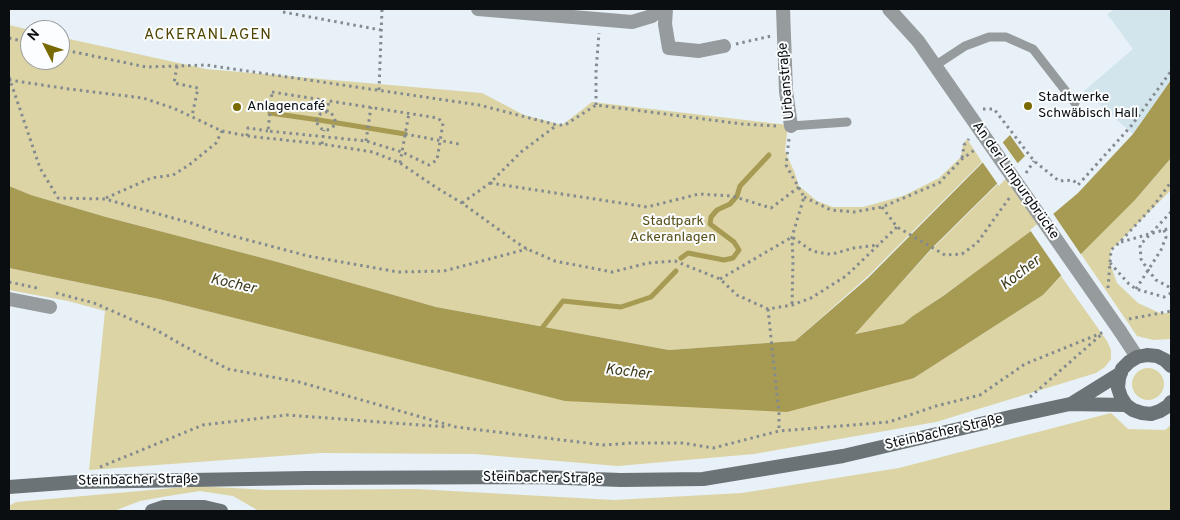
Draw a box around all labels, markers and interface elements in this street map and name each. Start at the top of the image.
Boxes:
north arrow [20,20,70,70]
text: N [24,26,44,45]
district label: ACKERANLAGEN [143,27,273,45]
street label: Urbanstraße [775,42,799,120]
place label: Stadtwerke Schwäbisch Hall [1038,90,1138,122]
place label: Anlagencafé [247,99,325,115]
marker: Stadtwerke Schwäbisch Hall [1022,100,1034,112]
marker: Anlagencafé [231,101,243,113]
street label: An der Limpurgbrücke [968,119,1062,243]
park label: Stadtpark Ackeranlagen [630,214,716,246]
water label: Kocher [997,253,1045,295]
water label: Kocher [209,271,257,299]
water label: Kocher [604,361,652,385]
street label: Steinbacher Straße [884,411,1004,455]
street label: Steinbacher Straße [483,470,603,488]
street label: Steinbacher Straße [78,472,198,490]

